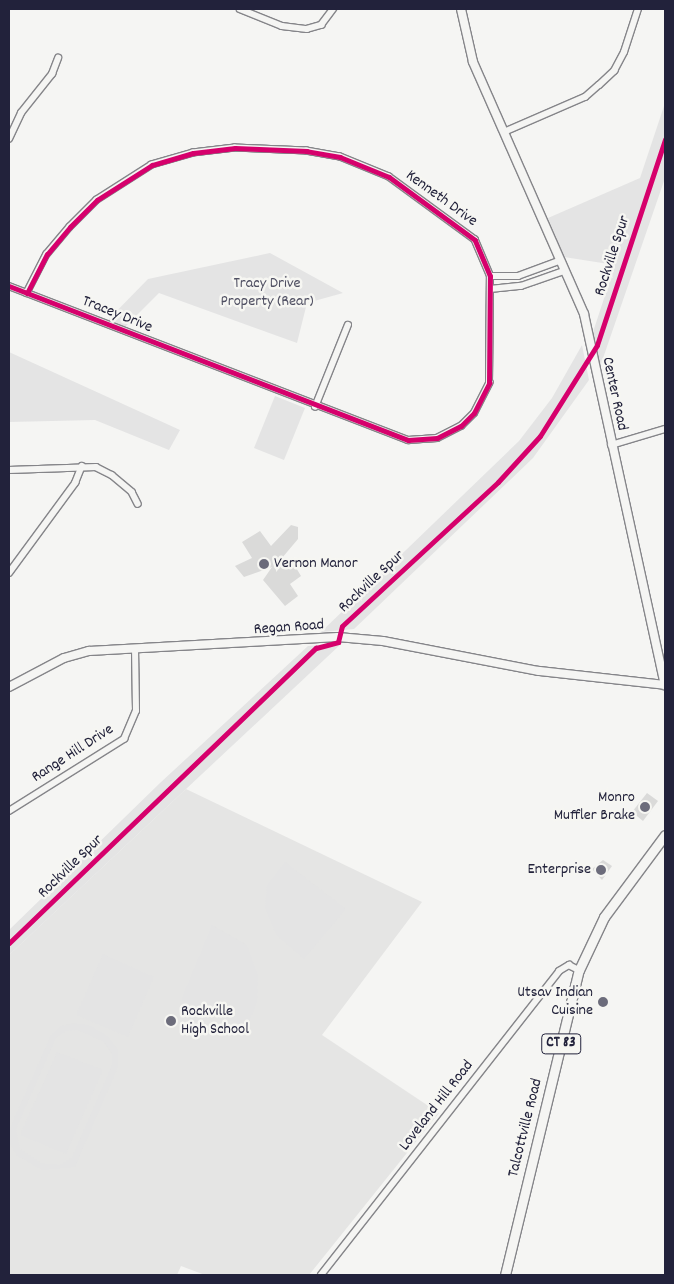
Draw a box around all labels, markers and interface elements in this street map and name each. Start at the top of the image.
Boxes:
street label: Kenneth Drive [401,167,481,231]
street label: Rockville Spur [591,214,635,298]
park label: Tracy Drive Property (Rear) [221,274,313,312]
street label: Tracey Drive [79,292,155,338]
street label: Center Road [597,355,631,433]
street label: Rockville Spur [335,547,409,617]
place label: Vernon Manor [274,554,358,574]
marker: Vernon Manor [258,558,270,570]
street label: Regan Road [253,616,325,640]
street label: Range Hill Drive [29,720,117,788]
place label: Monro Muffler Brake [554,788,635,826]
marker: Monro Muffler Brake [639,801,651,813]
street label: Rockville Spur [34,831,108,903]
place label: Enterprise [527,860,591,880]
marker: Enterprise [595,864,607,876]
place label: Utsav Indian Cuisine [517,983,593,1021]
marker: Utsav Indian Cuisine [597,996,609,1008]
place label: Rockville High School [181,1002,249,1040]
marker: Rockville High School [165,1015,177,1027]
road number: CT 83 [541,1032,581,1056]
street label: Loveland Hill Road [396,1057,478,1155]
street label: Talcottville Road [504,1077,548,1179]

